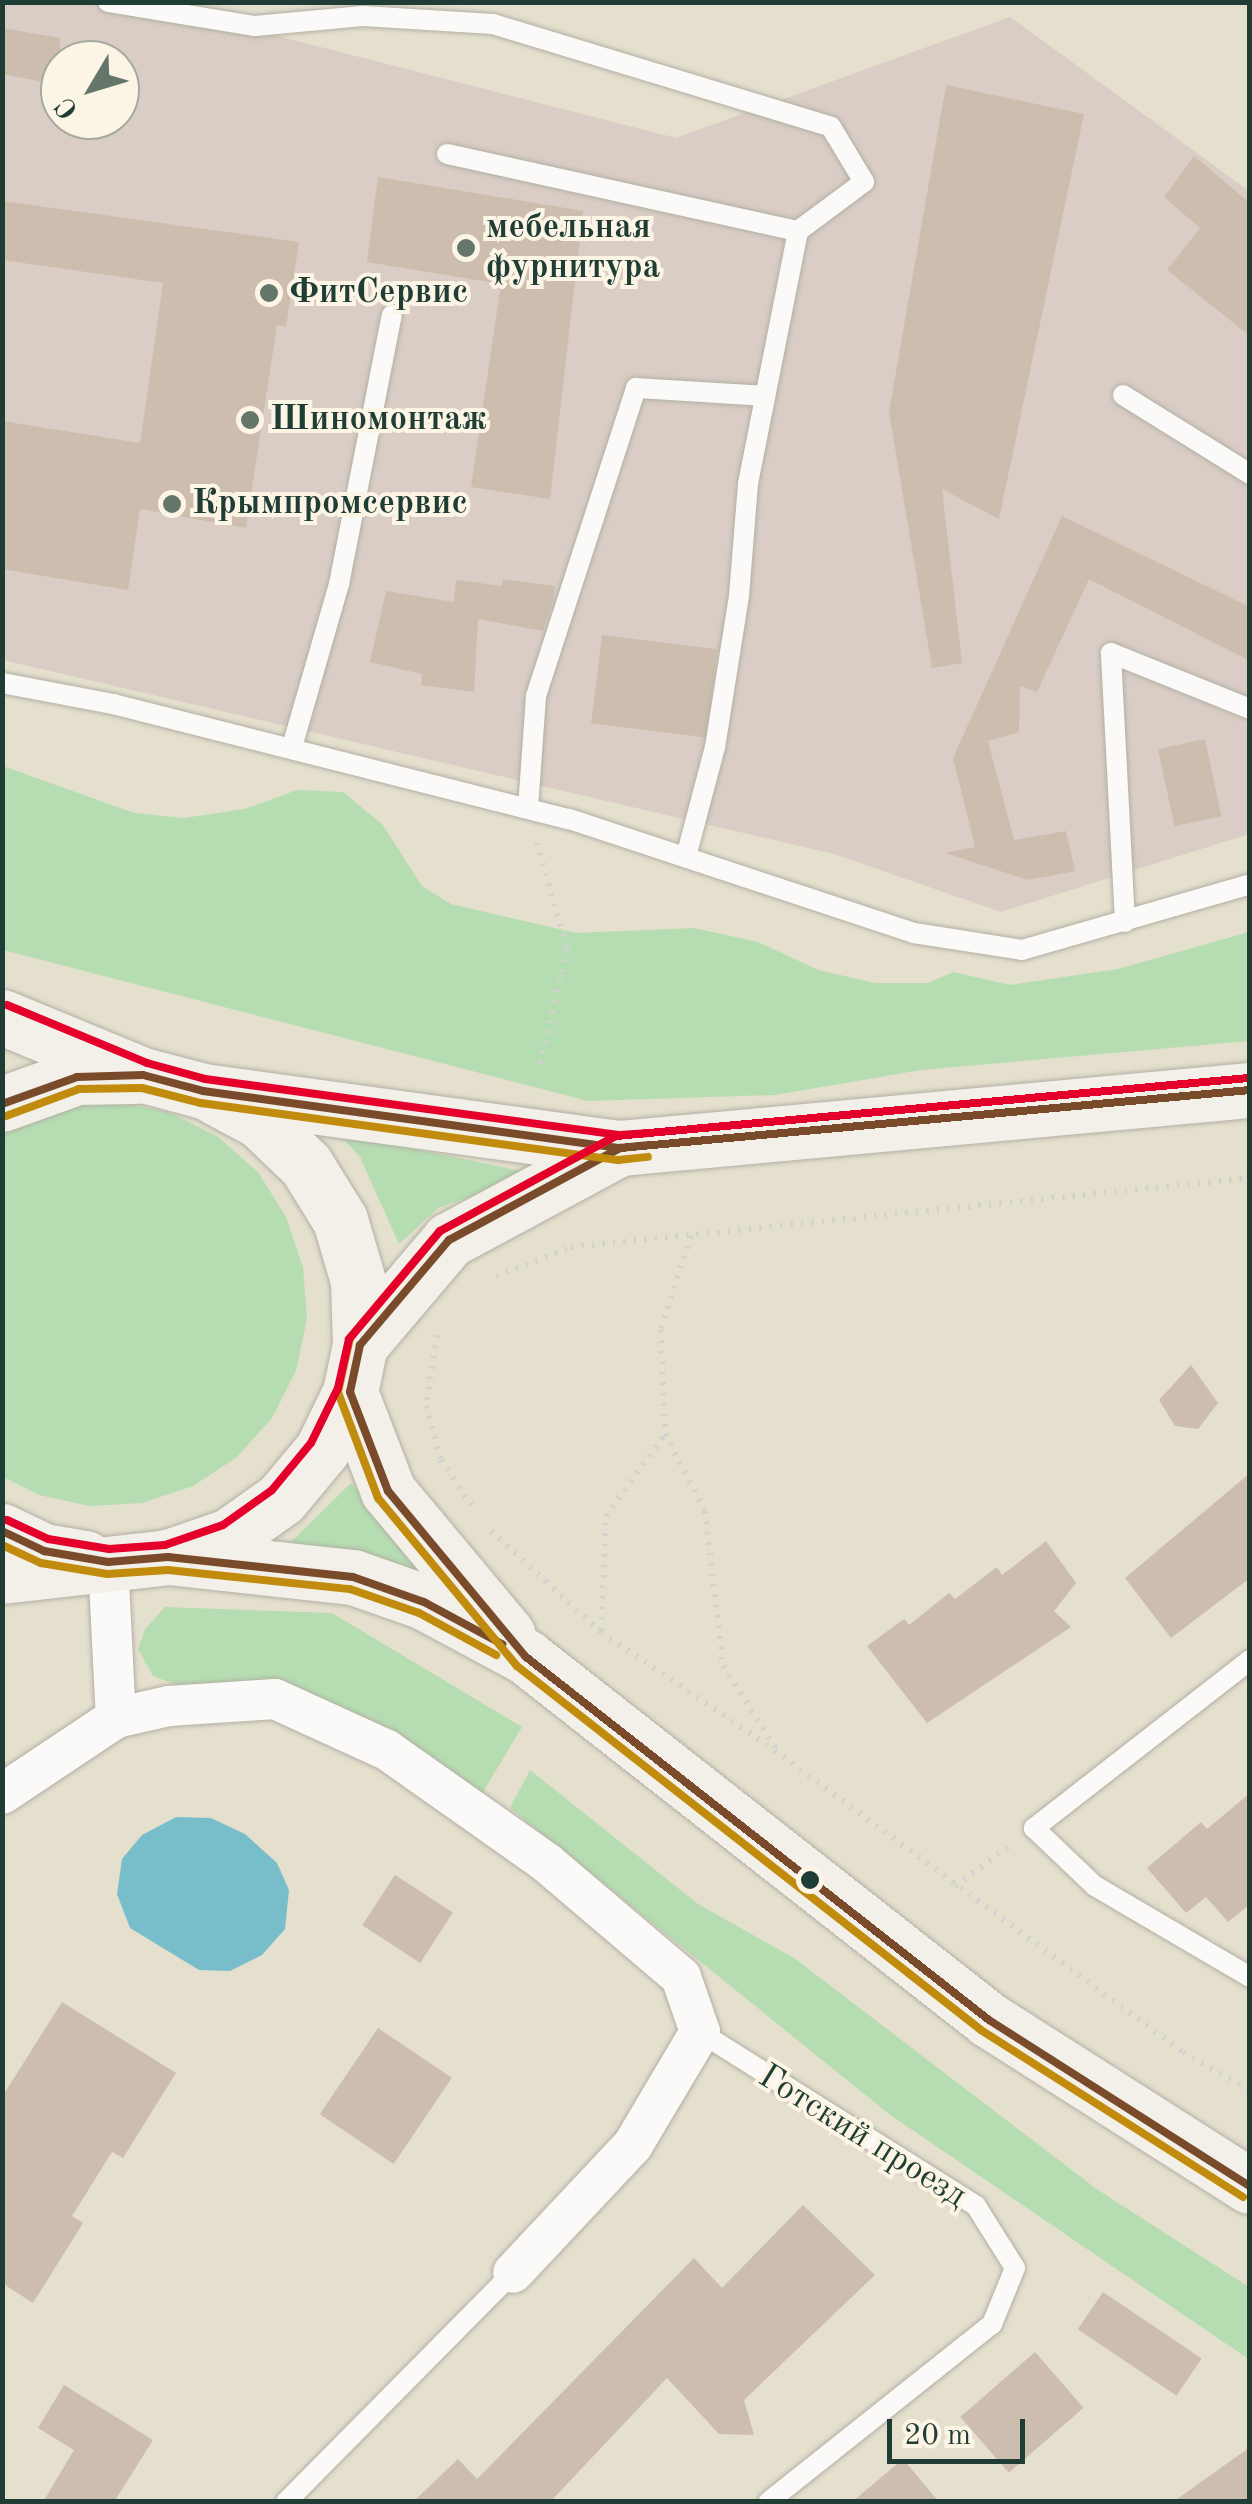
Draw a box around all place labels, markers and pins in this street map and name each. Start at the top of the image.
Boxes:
place label: мебельная фурнитура [486,207,660,289]
marker: мебельная фурнитура [455,237,477,259]
place label: ФитСервис [289,272,468,314]
marker: ФитСервис [258,282,280,304]
place label: Шиномонтаж [270,399,487,441]
marker: Шиномонтаж [239,409,261,431]
place label: Крымпромсервис [192,483,468,525]
marker: Крымпромсервис [161,493,183,515]
unlabelled marker [800,1870,820,1890]

